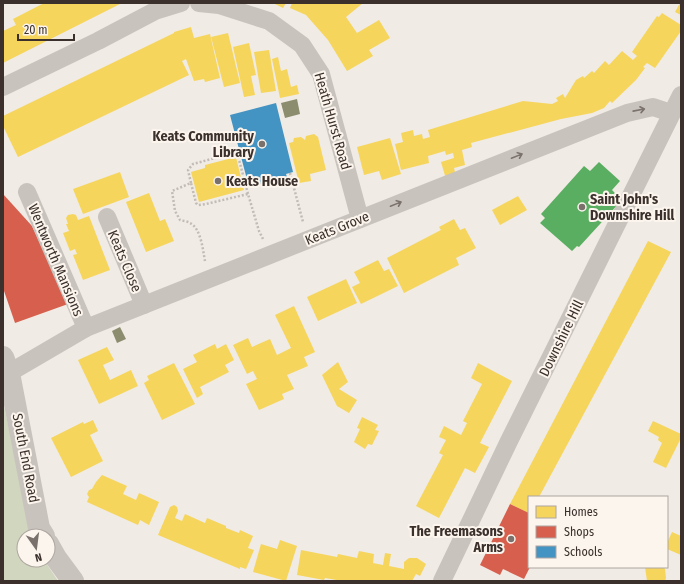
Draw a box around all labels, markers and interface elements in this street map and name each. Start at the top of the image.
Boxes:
scale bar [18,16,74,42]
text: 20 m [24,23,48,37]
street label: Heath Hurst Road [310,70,355,172]
one-way arrow [632,106,645,114]
place label: Keats Community Library [153,128,254,161]
marker: Keats Community Library [257,139,267,149]
one-way arrow [511,152,523,160]
place label: Keats House [226,173,298,190]
marker: Keats House [213,176,223,186]
place label: Saint John's Downshire Hill [590,191,674,224]
one-way arrow [390,200,402,208]
street label: Wentworth Mansions [24,202,87,319]
marker: Saint John's Downshire Hill [577,202,587,212]
street label: Keats Grove [303,208,372,249]
street label: Keats Close [104,228,145,295]
street label: Downshire Hill [536,297,587,379]
street label: South End Road [9,412,42,504]
legend [528,496,668,568]
text: Homes [564,505,598,519]
place label: The Freemasons Arms [410,523,503,556]
text: Shops [564,525,594,539]
north arrow [16,528,56,568]
marker: The Freemasons Arms [506,534,516,544]
text: Schools [564,545,602,559]
text: N [34,550,43,564]

